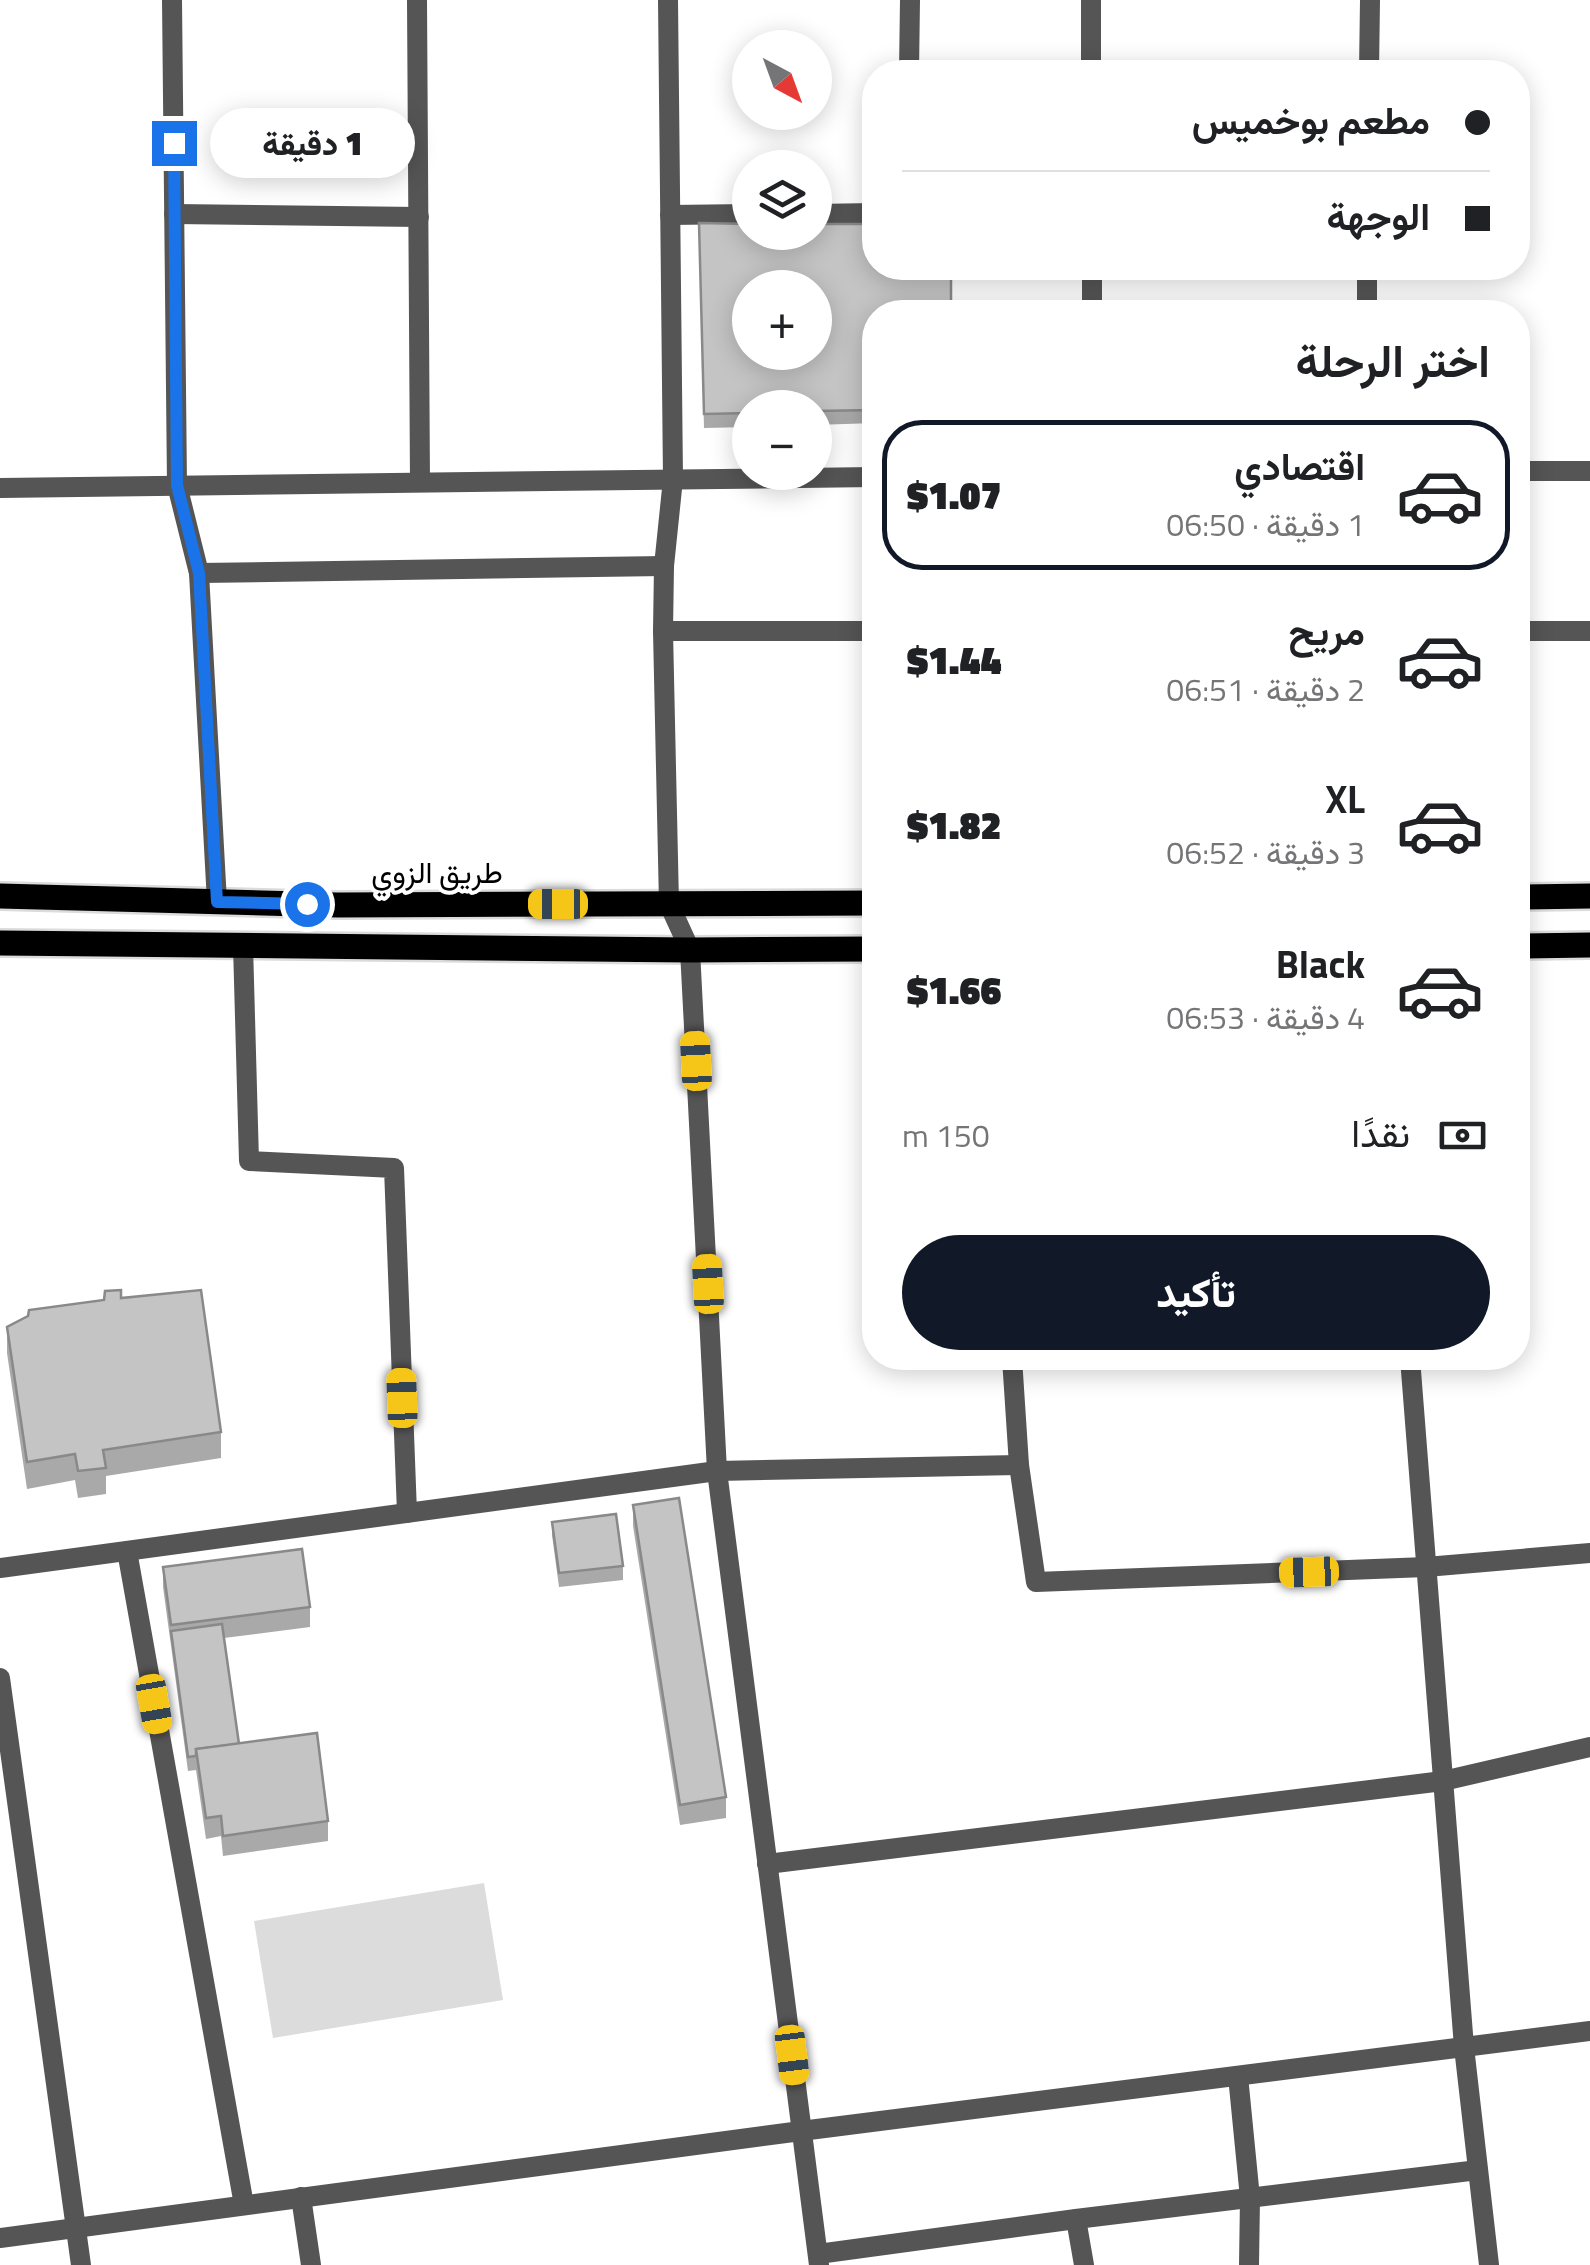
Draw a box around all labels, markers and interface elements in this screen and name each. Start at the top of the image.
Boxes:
north arrow [732,30,832,130]
map controls [732,30,832,490]
text: مطعم بوخميس [1192,91,1430,149]
callout: 1 دقيقة [209,108,414,178]
text: 1 دقيقة [262,119,363,167]
route end [152,121,197,166]
button: layers [732,150,832,250]
text: الوجهة [1327,187,1430,245]
button: + [732,270,832,370]
text: اختر الرحلة [1296,326,1490,394]
button: − [732,390,832,490]
text: اقتصادي [1234,437,1365,495]
icon: car [1395,450,1485,540]
text: $1.07 [907,466,1001,524]
text: 1 دقيقة · 06:50 [1166,500,1365,548]
text: مريح [1289,602,1365,660]
icon: car [1395,615,1485,705]
text: $1.44 [907,631,1001,689]
text: 2 دقيقة · 06:51 [1166,665,1365,713]
text: XL [1325,770,1365,828]
icon: car [1395,780,1485,870]
text: $1.82 [907,796,1001,854]
text: 3 دقيقة · 06:52 [1166,828,1365,876]
street label: طريق الزوي [371,849,503,897]
route start [285,882,330,927]
car [528,889,588,919]
text: Black [1276,935,1365,993]
icon: car [1395,945,1485,1035]
text: $1.66 [907,961,1001,1019]
text: 4 دقيقة · 06:53 [1166,993,1365,1041]
car [679,1030,713,1092]
text: نقدًا [1351,1104,1410,1162]
icon: cash [1435,1108,1490,1163]
text: 150 m [902,1111,990,1159]
button: تأكيد [902,1235,1490,1350]
car [691,1253,725,1315]
car [386,1367,418,1429]
car [1278,1556,1340,1588]
car [134,1672,174,1736]
car [773,2023,811,2087]

